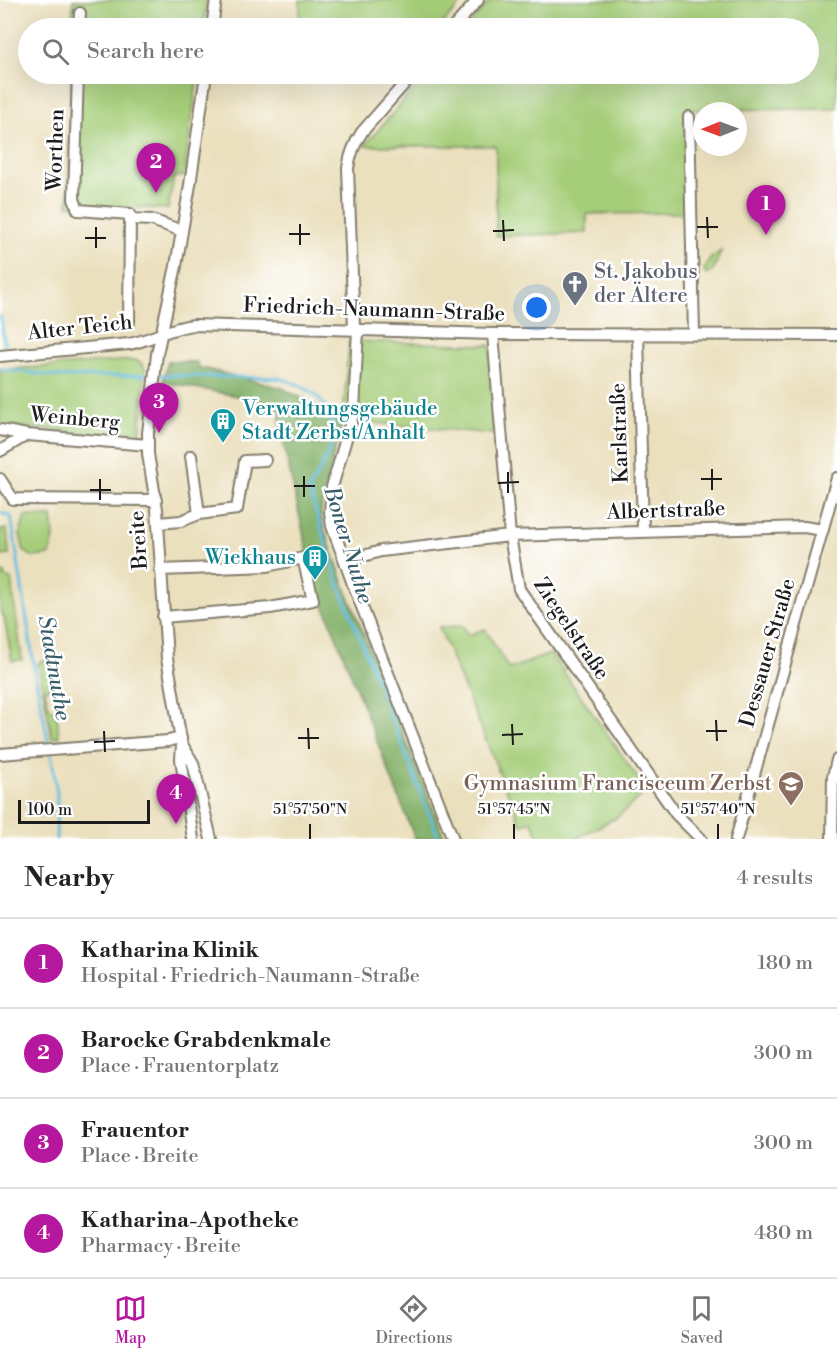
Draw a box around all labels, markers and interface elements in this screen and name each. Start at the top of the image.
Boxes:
search box [18,18,819,84]
icon: search [39,35,72,68]
text: Search here [87,38,204,65]
north arrow [693,102,747,156]
street label: Worthen [42,108,70,193]
pin: 2 [136,144,176,193]
pin: 1 [746,186,786,235]
place label: St. Jakobus der Ältere [594,259,698,309]
church icon: St. Jakobus der Ältere [560,269,590,307]
street label: Friedrich-Naumann-Straße [242,292,506,328]
your location [522,293,551,322]
street label: Alter Teich [25,310,134,347]
street label: Karlstraße [605,382,635,484]
pin: 3 [140,384,178,433]
place label: Verwaltungsgebäude Stadt Zerbst/Anhalt [241,396,438,446]
street label: Weinberg [28,402,121,436]
building icon: Verwaltungsgebäude Stadt Zerbst/Anhalt [208,406,238,444]
water label: Boner Nuthe [317,482,379,607]
street label: Albertstraße [605,496,726,526]
street label: Breite [124,510,154,571]
building icon: Wiekhaus [300,543,330,581]
place label: Wiekhaus [204,545,296,571]
street label: Ziegelstraße [527,573,615,685]
street label: Dessauer Straße [734,576,802,730]
water label: Stadtnuthe [31,613,77,723]
school or university icon: Gymnasium Francisceum Zerbst [776,769,806,807]
place label: Gymnasium Francisceum Zerbst [464,771,773,797]
pin: 4 [156,774,195,824]
scale bar [18,797,150,824]
text: 100 m [27,800,72,820]
text: 51°57'50"N [273,800,347,819]
text: 51°57'45"N [477,800,551,819]
text: 51°57'40"N [681,800,755,819]
text: Nearby [24,862,114,894]
text: 4 results [736,866,813,891]
text: Katharina Klinik [81,937,259,964]
text: 1 [39,951,48,976]
text: 180 m [758,951,813,976]
text: Hospital · Friedrich-Naumann-Straße [81,964,420,989]
text: Barocke Grabdenkmale [81,1027,331,1054]
text: 2 [37,1041,50,1066]
text: 300 m [754,1041,813,1066]
text: Place · Frauentorplatz [81,1054,279,1079]
text: Frauentor [81,1117,189,1144]
text: 3 [37,1131,50,1156]
text: 300 m [754,1131,813,1156]
text: Place · Breite [81,1144,199,1169]
text: Katharina-Apotheke [81,1207,299,1234]
text: 4 [37,1221,50,1246]
text: 480 m [754,1221,813,1246]
text: Pharmacy · Breite [81,1234,241,1259]
tab: Map [114,1292,147,1348]
tab: Directions [375,1292,453,1348]
tab: Saved [681,1292,723,1348]

